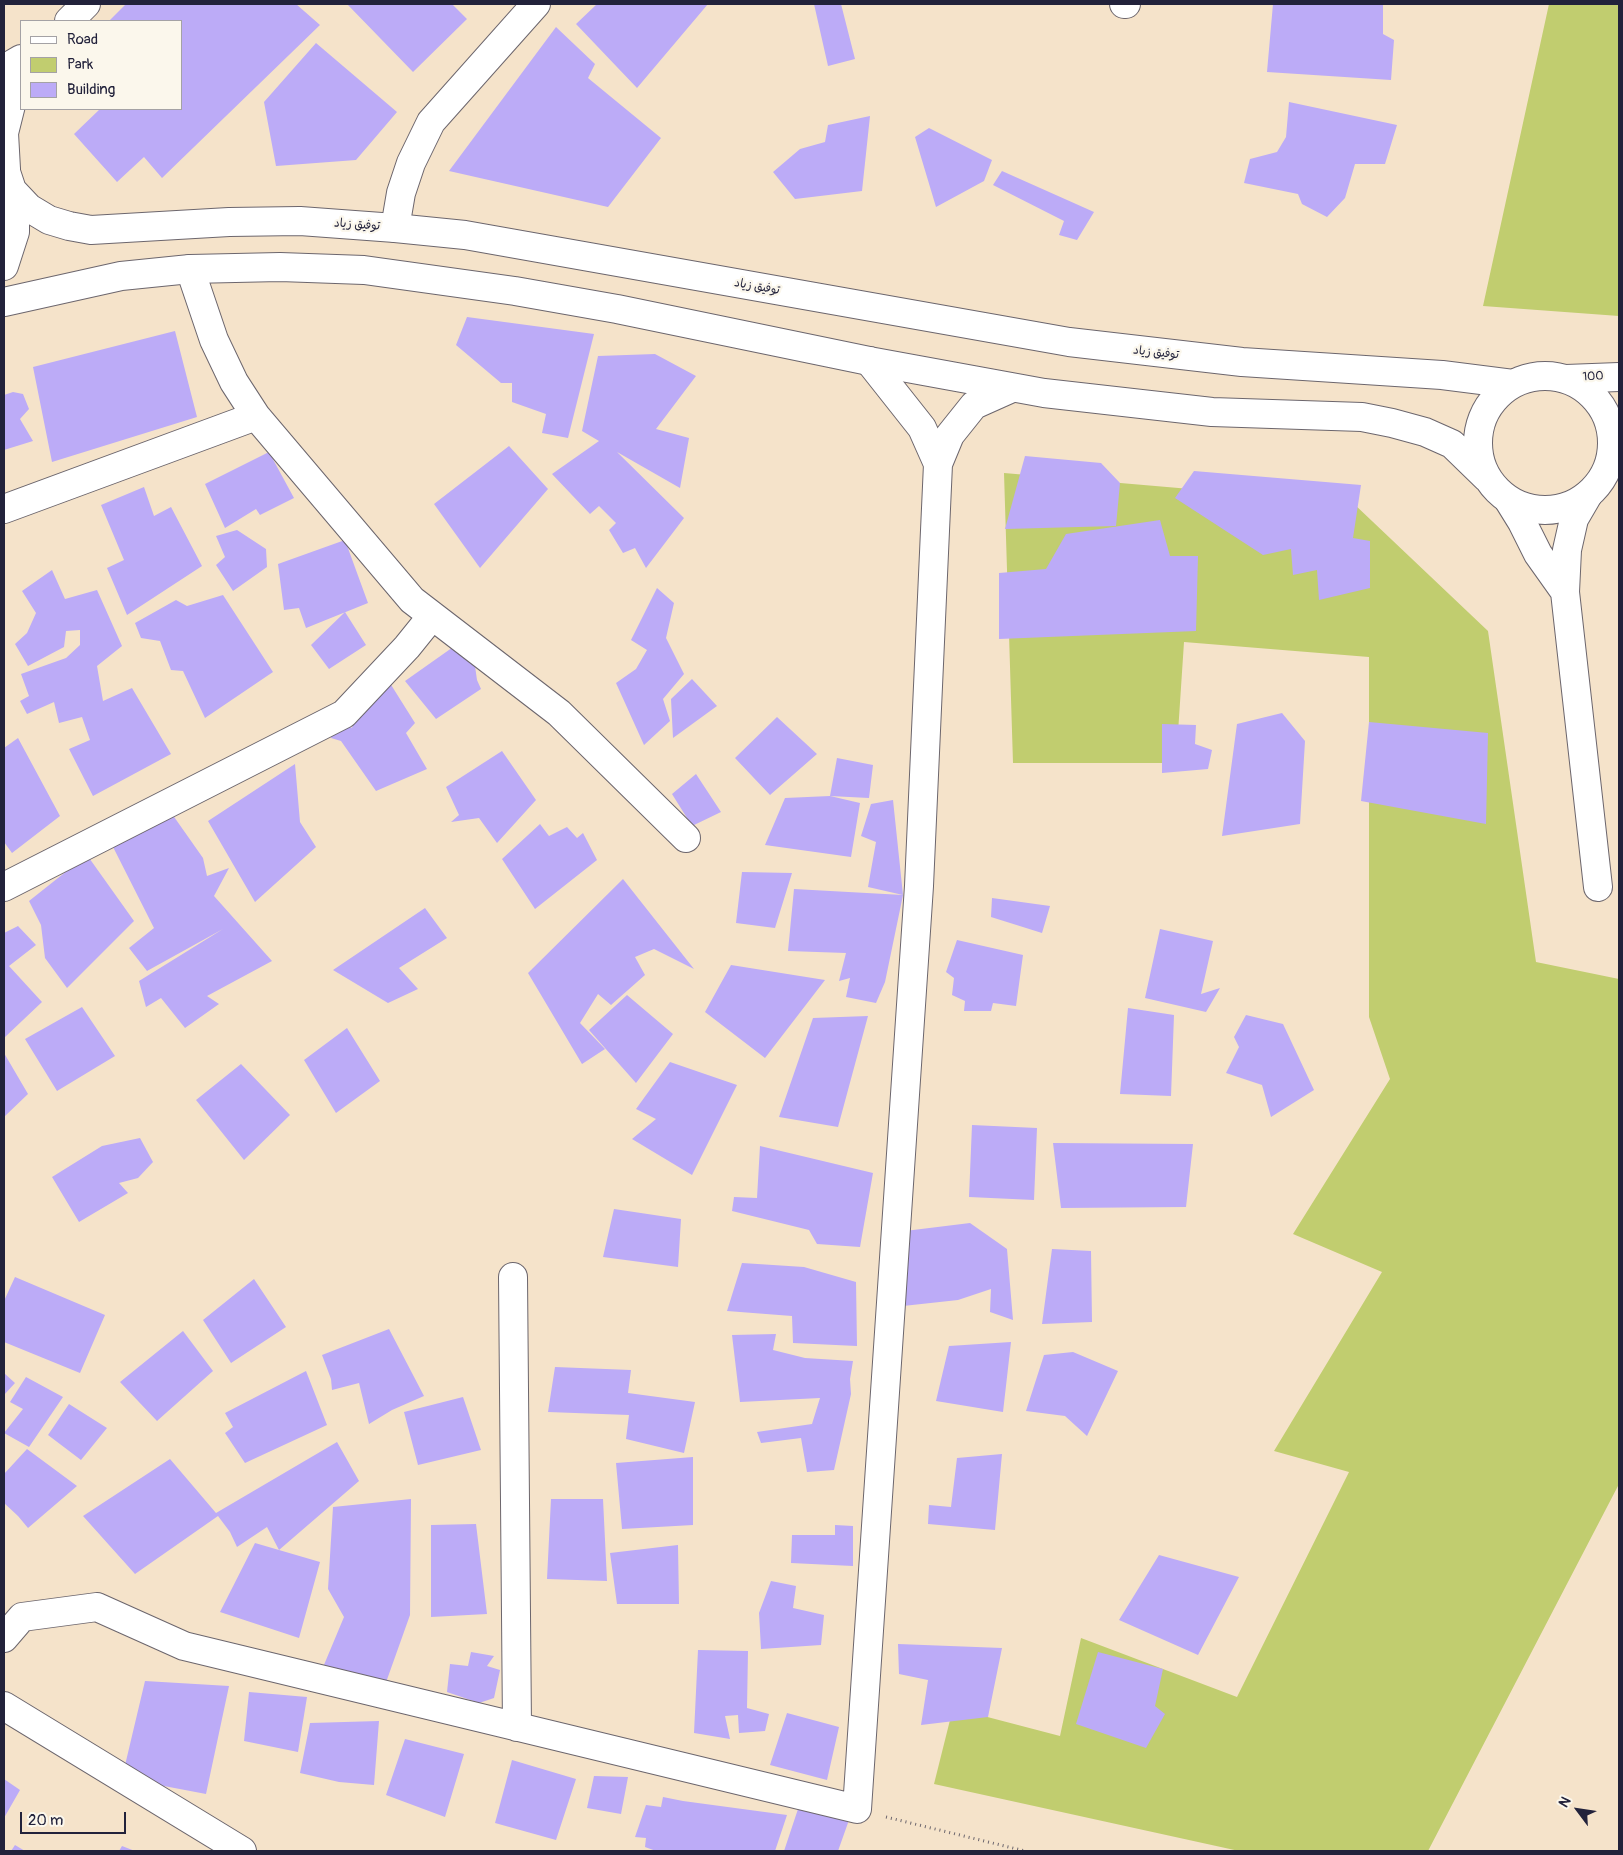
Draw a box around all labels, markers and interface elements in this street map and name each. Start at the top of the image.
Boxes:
legend [20,20,182,110]
text: Road [67,30,98,49]
text: Park [67,55,93,74]
text: Building [67,80,115,99]
street label: توفيق زياد [333,216,381,234]
street label: توفيق زياد [733,276,781,298]
street label: توفيق زياد [1132,343,1180,363]
street label: 100 [1582,369,1604,385]
north arrow [1553,1785,1603,1835]
text: N [1555,1794,1574,1810]
scale bar [22,1802,129,1834]
text: 20 m [28,1811,63,1830]

